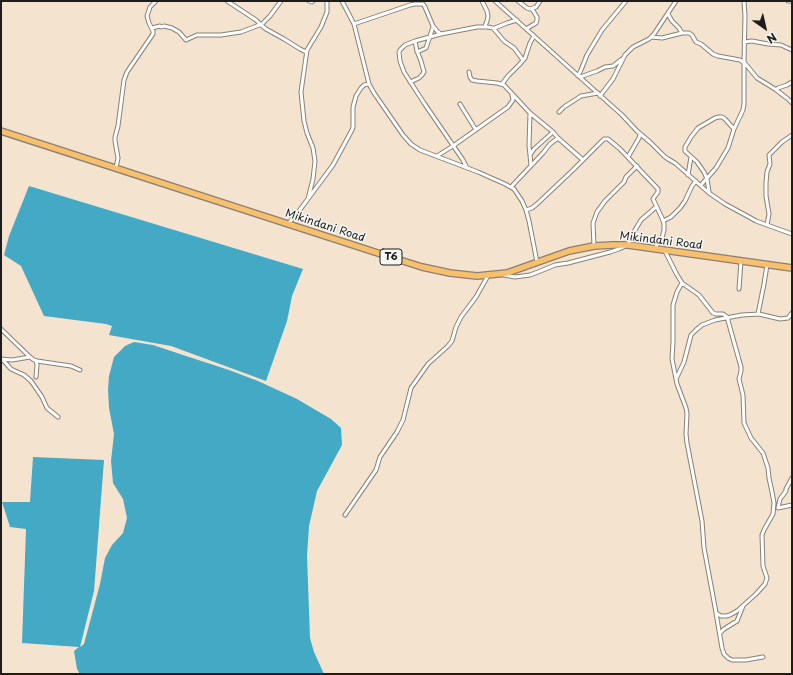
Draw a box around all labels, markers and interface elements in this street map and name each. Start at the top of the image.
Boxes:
north arrow [745,8,785,48]
text: N [764,29,780,48]
street label: Mikindani Road [283,207,367,245]
street label: Mikindani Road [619,229,703,253]
road number: T6 [380,249,402,265]

